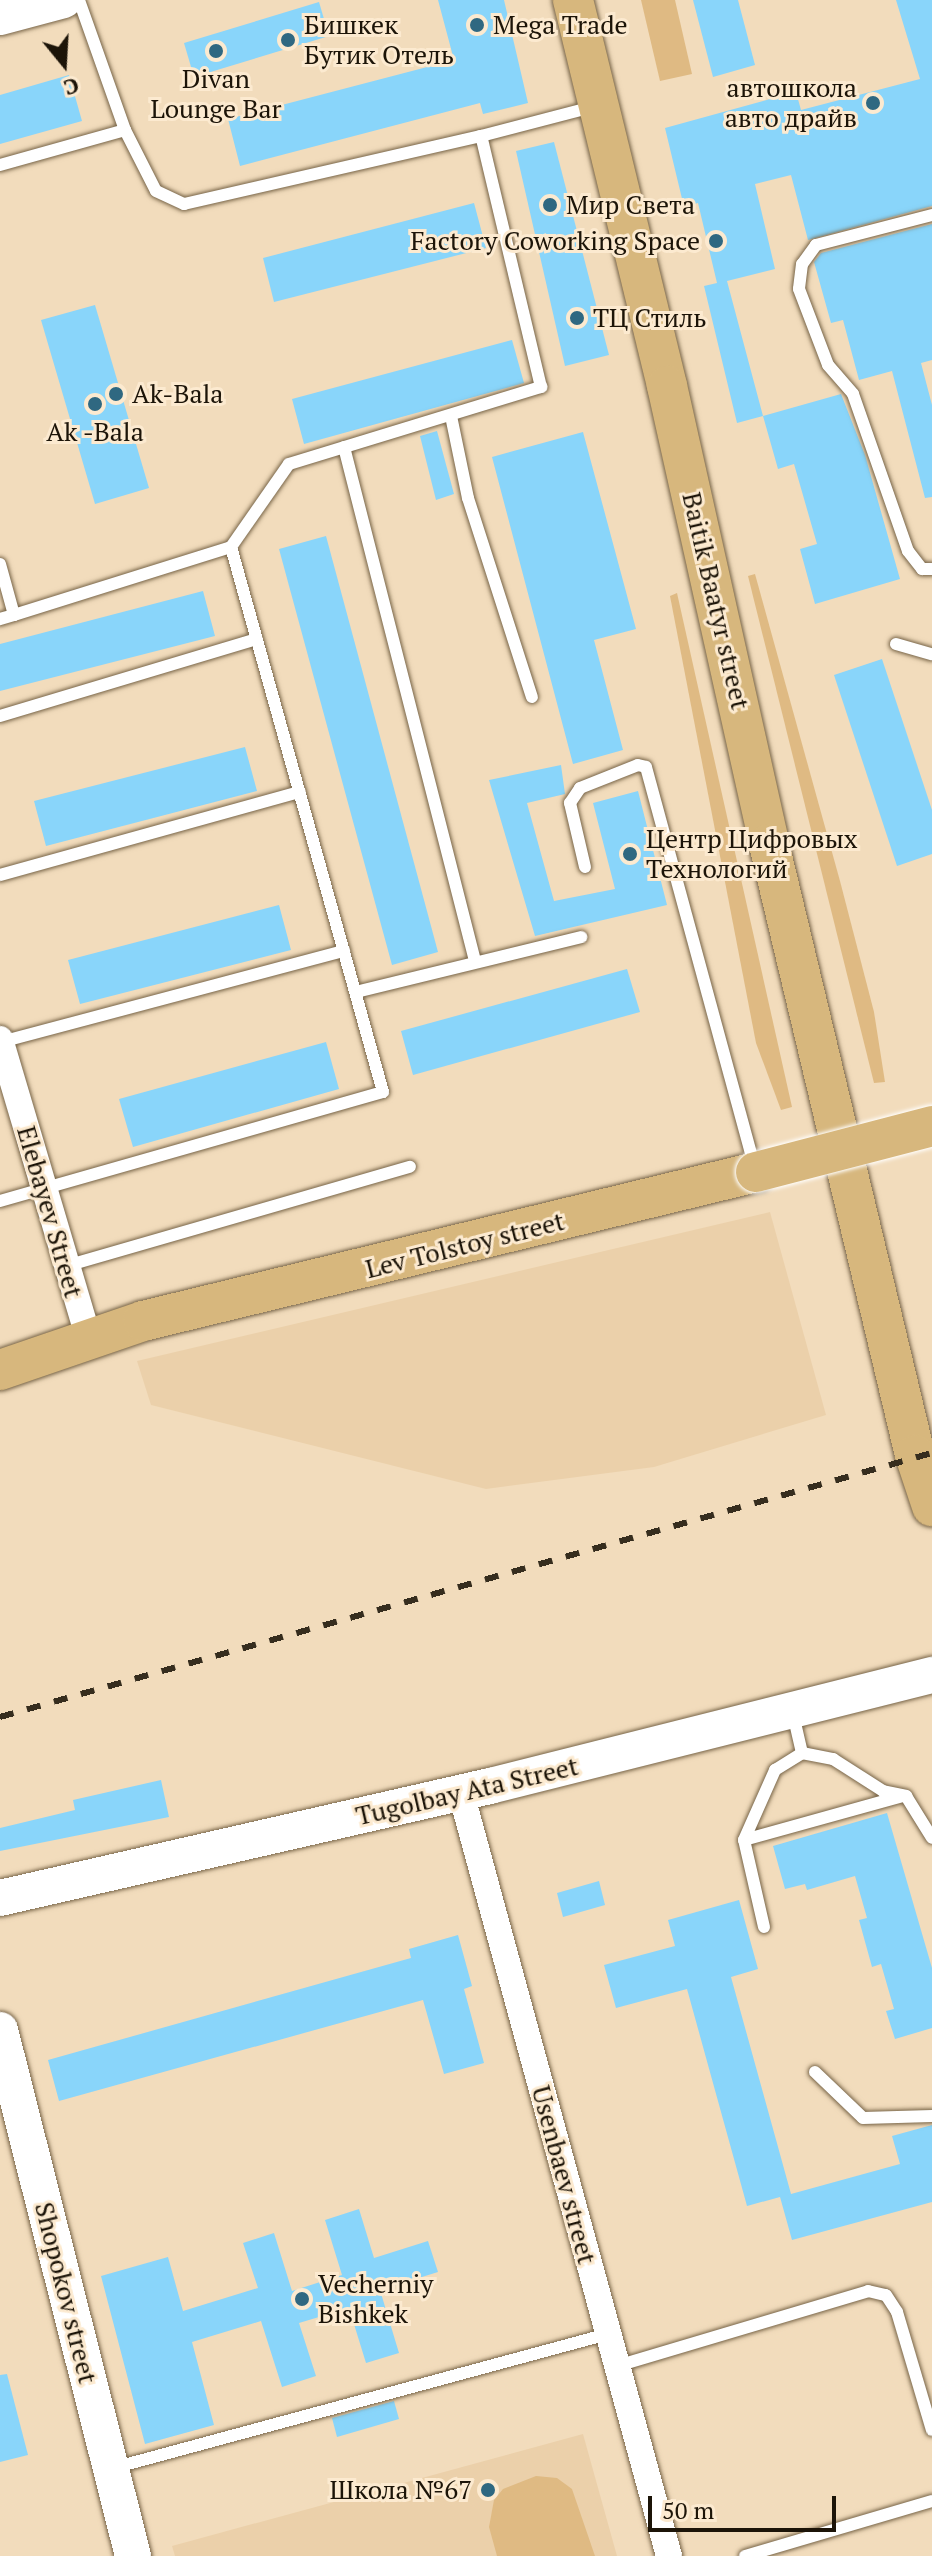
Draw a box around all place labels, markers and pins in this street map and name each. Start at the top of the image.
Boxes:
place label: Бишкек Бутик Отель [304,9,454,70]
place label: Mega Trade [493,9,628,41]
marker: Mega Trade [468,16,486,34]
marker: Бишкек Бутик Отель [279,31,297,49]
marker: Divan Lounge Bar [207,42,225,60]
place label: Divan Lounge Bar [150,63,282,124]
place label: автошкола авто драйв [724,72,857,134]
marker: автошкола авто драйв [864,94,882,112]
place label: Мир Света [566,189,695,221]
marker: Мир Света [541,196,559,214]
place label: Factory Coworking Space [410,225,700,257]
marker: Factory Coworking Space [707,232,725,250]
place label: ТЦ Стиль [593,302,707,334]
marker: ТЦ Стиль [568,309,586,327]
place label: Ak-Bala [132,378,223,410]
marker: Ak-Bala [107,385,125,403]
marker: Ak -Bala [86,395,104,413]
place label: Ak -Bala [46,416,144,448]
place label: Центр Цифровых Технологий [646,823,857,884]
marker: Центр Цифровых Технологий [621,845,639,863]
place label: Vecherniy Bishkek [318,2268,433,2330]
marker: Vecherniy Bishkek [293,2290,311,2308]
place label: Школа №67 [330,2474,472,2506]
marker: Школа №67 [479,2481,497,2499]

